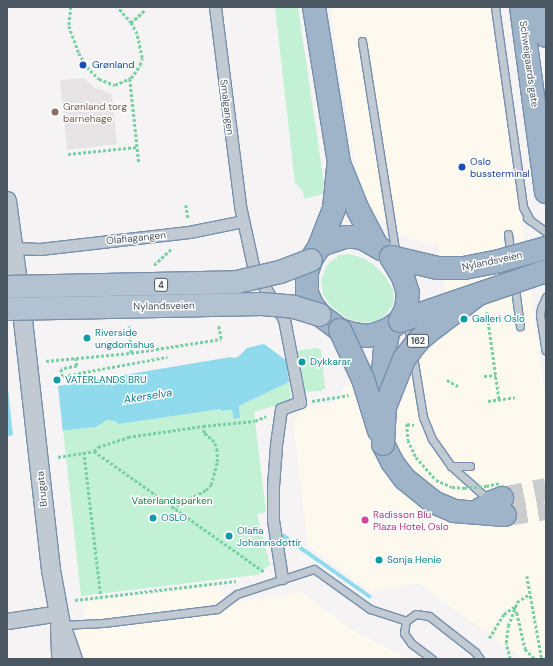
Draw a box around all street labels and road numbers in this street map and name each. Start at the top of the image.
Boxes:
street label: Schweigaards gate [517,20,541,108]
street label: Smalgangen [218,79,236,135]
street label: Olafiagangen [106,229,166,247]
street label: Nylandsveien [461,249,523,273]
road number: 4 [154,278,168,292]
street label: Nylandsveien [133,299,195,313]
road number: 162 [406,334,430,348]
street label: Brugata [34,471,50,507]

